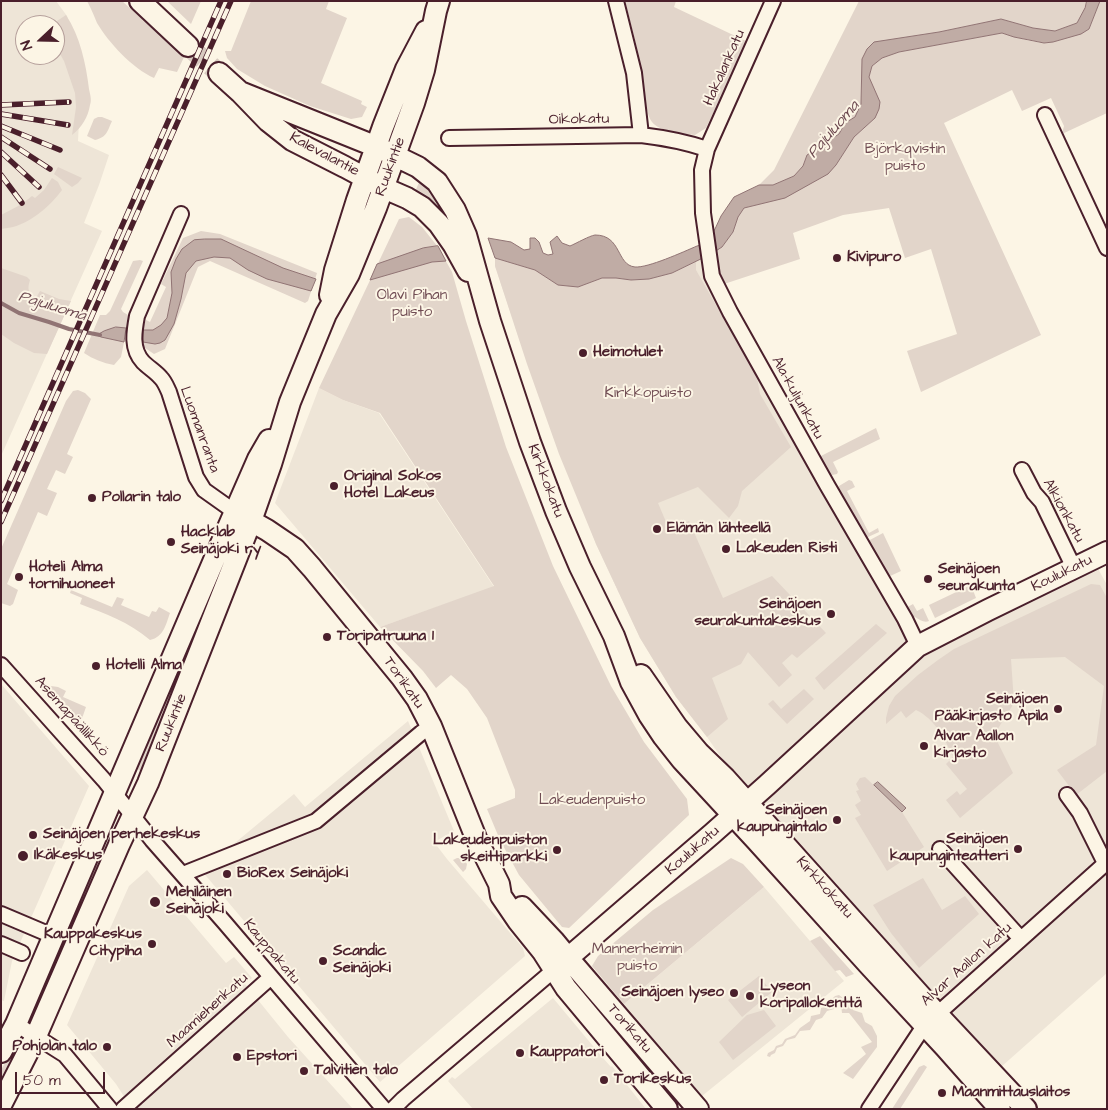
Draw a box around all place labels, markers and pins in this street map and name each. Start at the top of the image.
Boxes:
place label: Kivipuro [847,249,901,267]
marker: Kivipuro [831,252,843,264]
place label: Heimotulet [593,344,663,362]
marker: Heimotulet [577,347,589,359]
place label: Original Sokos Hotel Lakeus [344,468,441,503]
marker: Original Sokos Hotel Lakeus [328,480,340,492]
place label: Pollarin talo [102,489,181,507]
marker: Pollarin talo [86,492,98,504]
place label: Elämän lähteellä [667,520,771,538]
marker: Elämän lähteellä [651,523,663,535]
place label: Hacklab Seinäjoki ry [181,524,261,559]
marker: Hacklab Seinäjoki ry [165,536,177,548]
place label: Lakeuden Risti [736,540,837,558]
marker: Lakeuden Risti [720,543,732,555]
place label: Hoteli Alma tornihuoneet [29,559,115,594]
place label: Seinäjoen seurakunta [938,561,1015,596]
marker: Hoteli Alma tornihuoneet [13,571,25,583]
marker: Seinäjoen seurakunta [922,573,934,585]
place label: Seinäjoen seurakuntakeskus [695,596,821,631]
marker: Seinäjoen seurakuntakeskus [825,608,837,620]
place label: Toripatruuna 1 [337,628,434,646]
marker: Toripatruuna 1 [321,631,333,643]
place label: Hotelli Alma [106,657,182,675]
marker: Hotelli Alma [90,660,102,672]
place label: Seinäjoen Pääkirjasto Apila [935,691,1048,726]
marker: Seinäjoen Pääkirjasto Apila [1052,703,1064,715]
place label: Alvar Aallon kirjasto [934,728,1014,763]
marker: Alvar Aallon kirjasto [918,740,930,752]
place label: Seinäjoen kaupungintalo [737,802,827,837]
marker: Seinäjoen kaupungintalo [831,814,843,826]
place label: Seinäjoen perhekeskus [43,826,200,844]
marker: Seinäjoen perhekeskus [27,829,39,841]
place label: Seinäjoen kaupunginteatteri [890,831,1008,866]
place label: Lakeudenpuiston skeittiparkki [433,832,547,867]
marker: Seinäjoen kaupunginteatteri [1012,843,1024,855]
marker: Lakeudenpuiston skeittiparkki [551,844,563,856]
place label: Ikäkeskus [34,847,102,865]
marker: Ikäkeskus [16,849,30,863]
place label: BioRex Seinäjoki [237,865,348,883]
marker: BioRex Seinäjoki [221,868,233,880]
place label: Mehiläinen Seinäjoki [166,884,232,919]
marker: Mehiläinen Seinäjoki [148,895,162,909]
place label: Kauppakeskus Citypiha [44,926,142,961]
marker: Kauppakeskus Citypiha [146,938,158,950]
place label: Scandic Seinäjoki [333,943,391,978]
marker: Scandic Seinäjoki [317,955,329,967]
place label: Lyseon koripallokenttä [760,978,862,1013]
place label: Seinäjoen lyseo [621,984,724,1002]
marker: Seinäjoen lyseo [728,987,740,999]
marker: Lyseon koripallokenttä [744,990,756,1002]
place label: Pohjolan talo [12,1038,97,1056]
marker: Pohjolan talo [101,1041,113,1053]
place label: Kauppatori [530,1044,604,1062]
marker: Kauppatori [514,1047,526,1059]
place label: Epstori [247,1048,297,1066]
marker: Epstori [231,1051,243,1063]
place label: Talvitien talo [314,1062,398,1080]
marker: Talvitien talo [298,1065,310,1077]
place label: Torikeskus [614,1071,692,1089]
marker: Torikeskus [598,1074,610,1086]
place label: Maanmittauslaitos [952,1084,1070,1102]
marker: Maanmittauslaitos [936,1087,948,1099]

